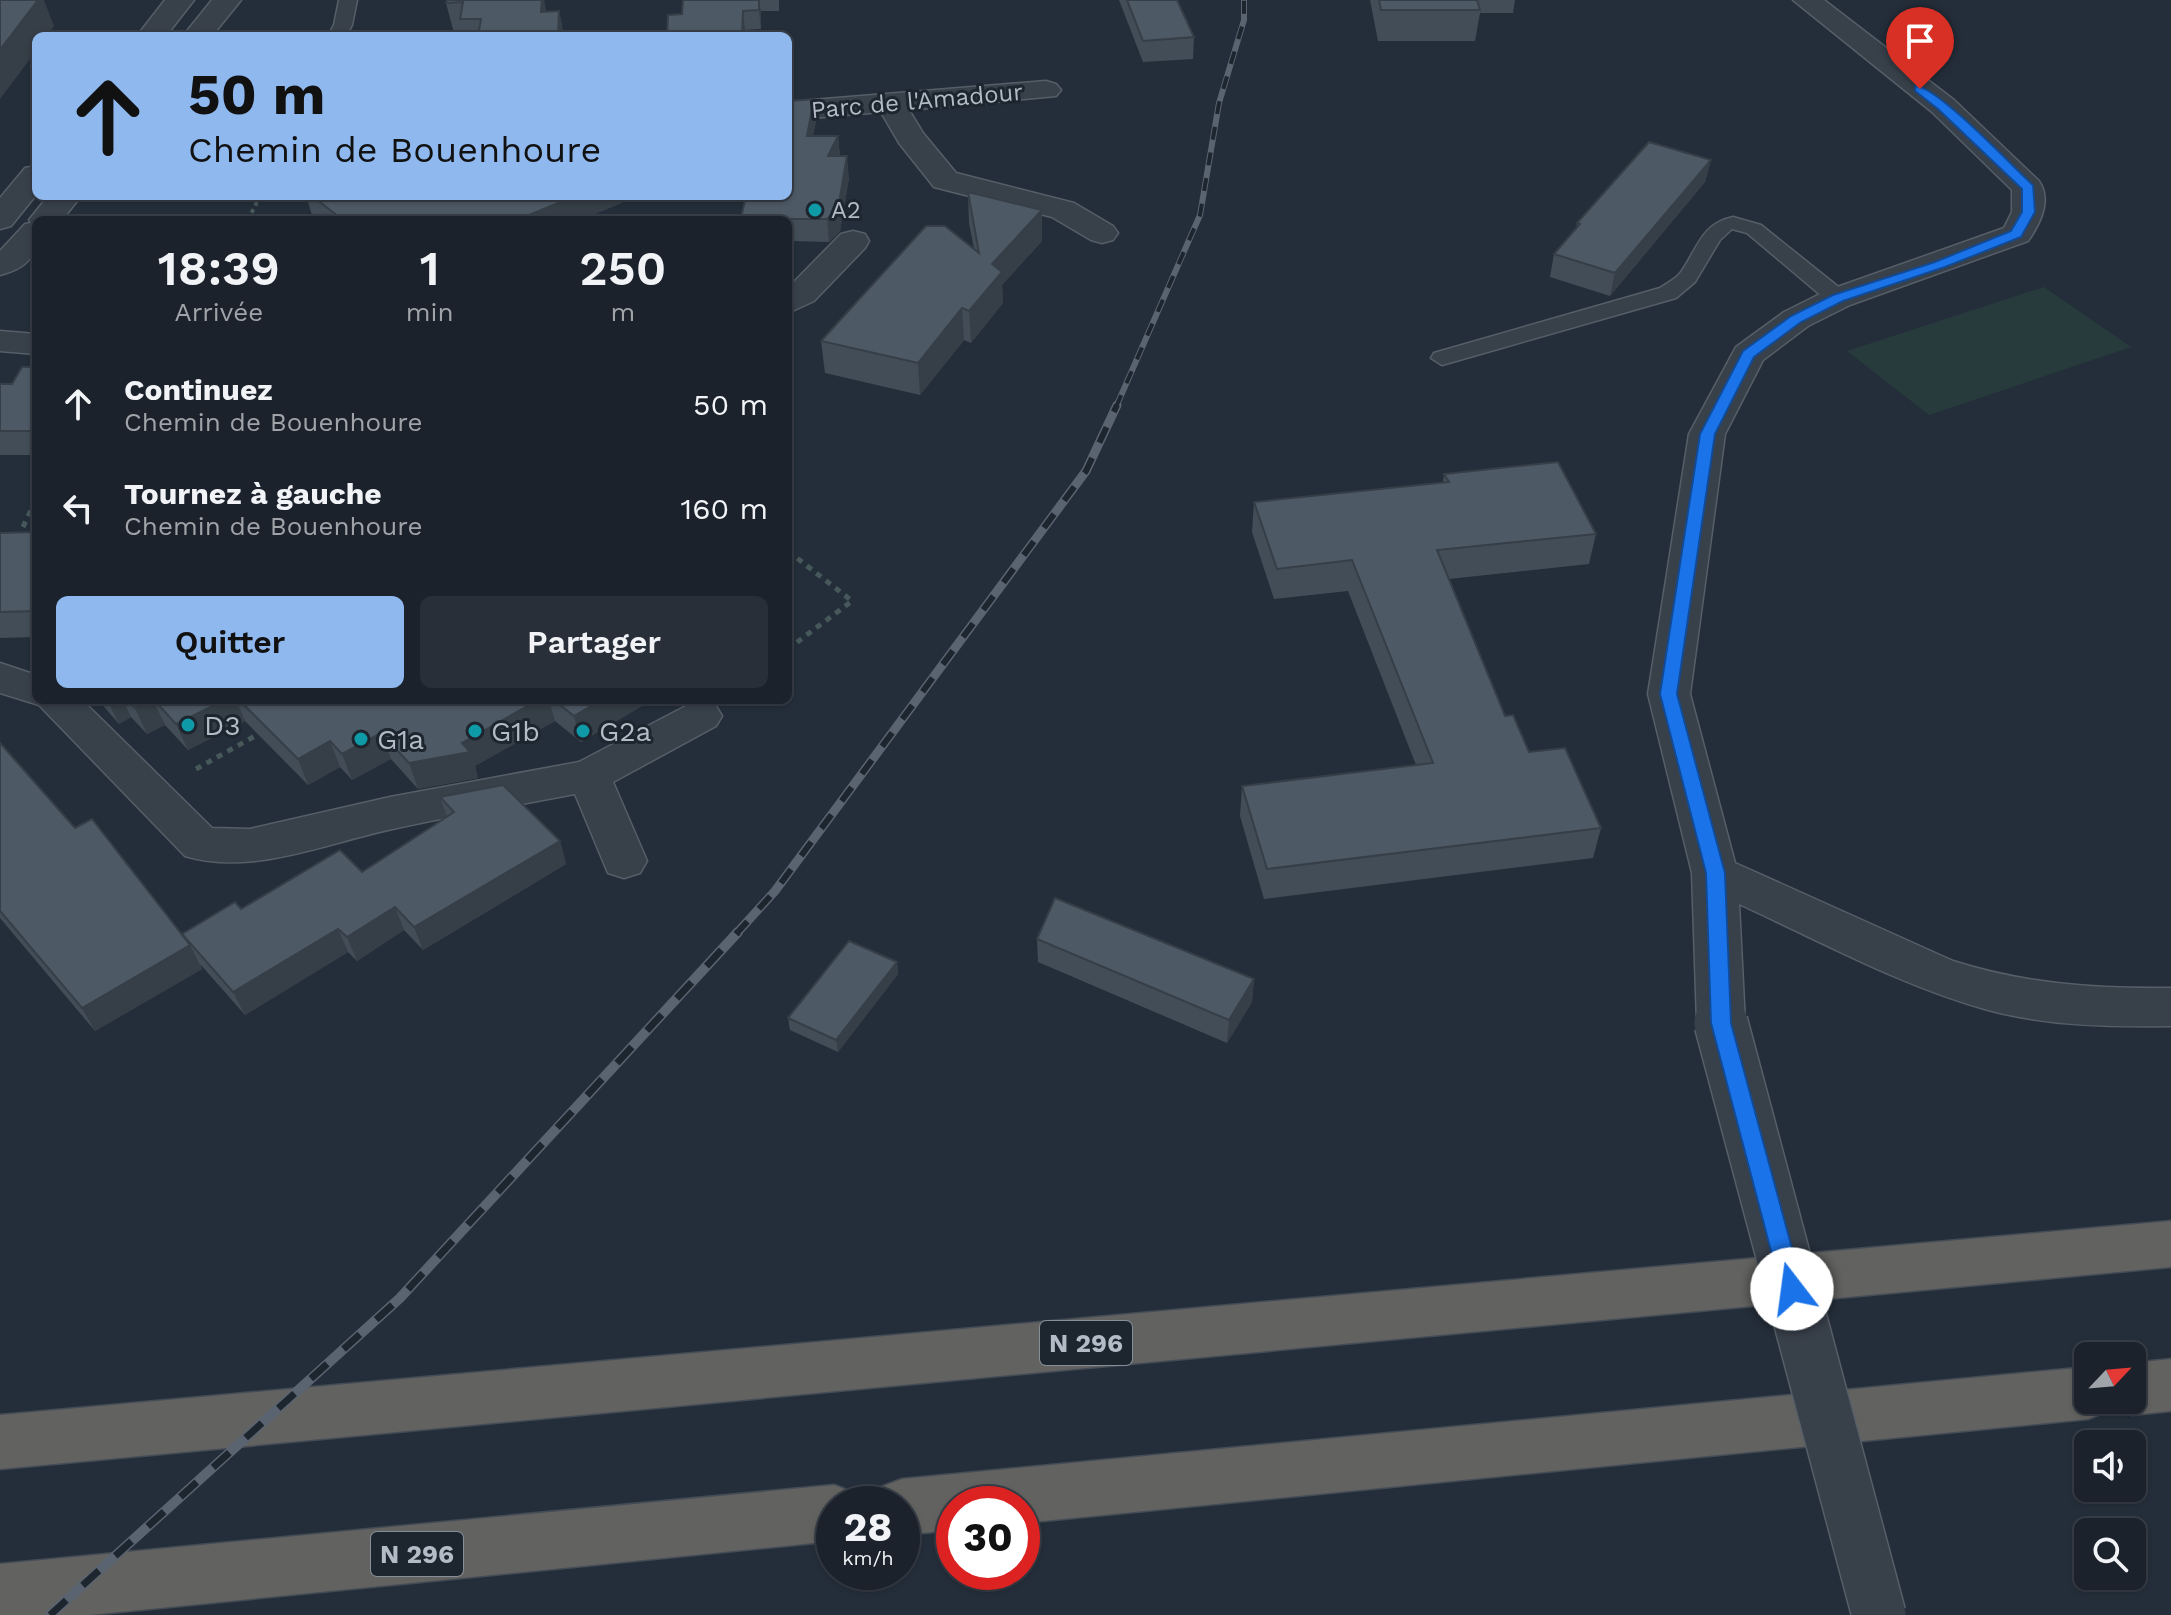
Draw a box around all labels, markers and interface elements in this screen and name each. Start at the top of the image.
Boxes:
pin [1886,7,1954,89]
icon: arrive [1898,19,1942,63]
text: 50 m [188,62,325,128]
icon: ahead [56,64,160,168]
street label: Parc de l'Amadour [810,78,1024,124]
text: Chemin de Bouenhoure [188,129,601,171]
place label: A2 [831,196,861,224]
marker: A2 [806,201,824,219]
text: 18:39 [158,240,280,297]
text: 1 [420,240,440,297]
text: 250 [579,240,666,297]
text: Arrivée [174,297,263,327]
text: min [406,297,454,327]
text: m [610,297,635,327]
text: Continuez [124,372,273,407]
icon: ahead [56,382,100,426]
text: 50 m [693,387,768,422]
text: Chemin de Bouenhoure [124,407,422,437]
text: Tournez à gauche [124,476,382,511]
icon: left [56,486,100,530]
text: 160 m [681,491,768,526]
text: Chemin de Bouenhoure [124,511,422,541]
button: Quitter [56,596,404,688]
button: Partager [420,596,768,688]
place label: D3 [204,709,241,742]
place label: G1b [491,715,540,748]
place label: G2a [599,715,652,748]
marker: D3 [179,716,197,734]
marker: G1b [466,722,484,740]
marker: G2a [574,722,592,740]
place label: G1a [377,723,424,756]
marker: G1a [352,730,370,748]
position arrow [1750,1247,1834,1331]
road number: N 296 [1040,1321,1132,1365]
north arrow [2074,1342,2146,1414]
map controls [2074,1342,2146,1590]
button: sound [2074,1430,2146,1502]
speed limit sign: 30 [936,1486,1040,1590]
text: 28 [844,1504,892,1551]
button: search [2074,1518,2146,1590]
road number: N 296 [371,1532,463,1576]
text: km/h [842,1546,894,1570]

